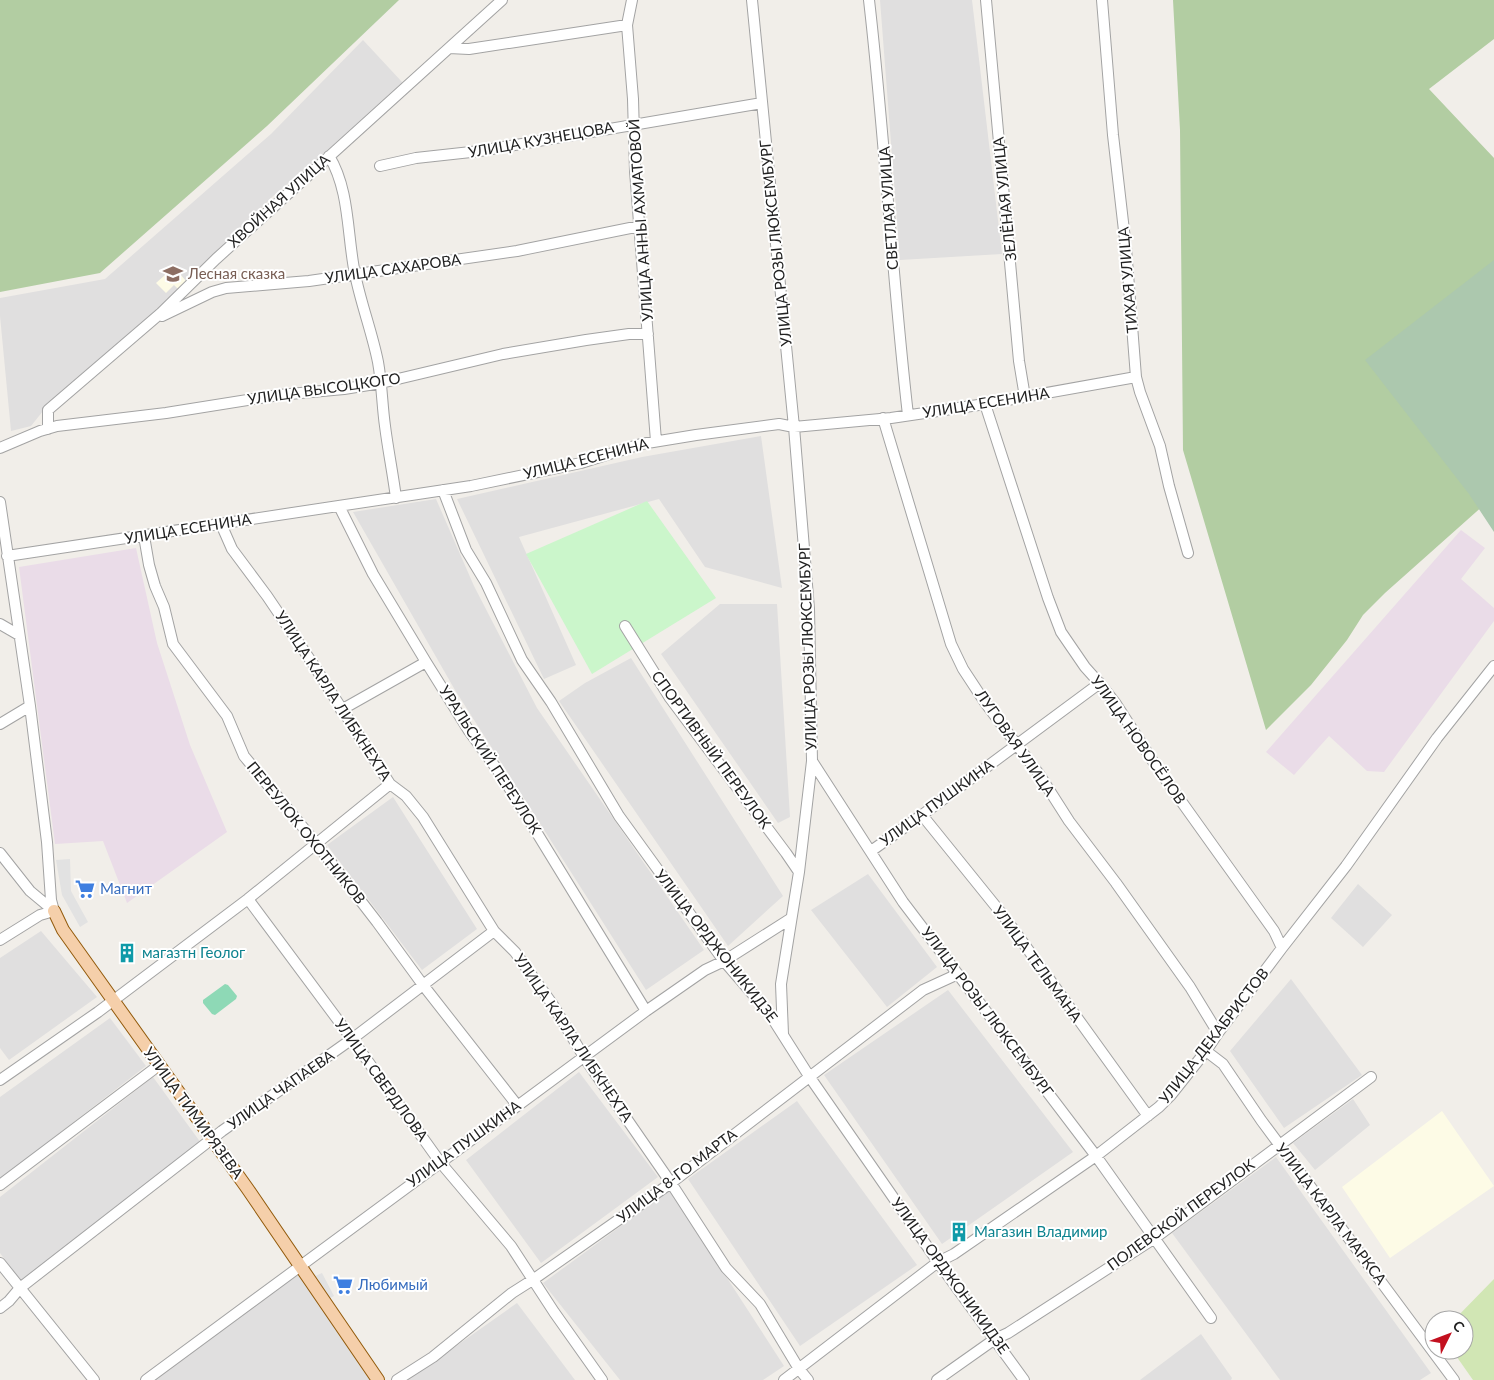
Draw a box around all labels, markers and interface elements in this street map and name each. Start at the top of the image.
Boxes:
street label: УЛИЦА КУЗНЕЦОВА [467,117,616,161]
street label: УЛИЦА АННЫ АХМАТОВОЙ [624,118,656,322]
street label: ЗЕЛЁНАЯ УЛИЦА [988,135,1019,262]
street label: УЛИЦА РОЗЫ ЛЮКСЕМБУРГ [755,139,795,347]
street label: СВЕТЛАЯ УЛИЦА [875,145,901,271]
street label: ХВОЙНАЯ УЛИЦА [224,149,334,251]
street label: ТИХАЯ УЛИЦА [1113,225,1141,334]
street label: УЛИЦА САХАРОВА [324,249,463,286]
school or university icon: Лесная сказка [162,263,184,285]
place label: Лесная сказка [187,264,285,282]
street label: УЛИЦА ВЫСОЦКОГО [246,368,402,408]
street label: УЛИЦА ЕСЕНИНА [921,383,1051,421]
street label: УЛИЦА ЕСЕНИНА [521,434,651,482]
street label: УЛИЦА ЕСЕНИНА [123,509,253,547]
street label: УЛИЦА РОЗЫ ЛЮКСЕМБУРГ [794,543,820,751]
street label: УЛИЦА КАРЛА ЛИБКНЕХТА [272,607,396,785]
street label: СПОРТИВНЫЙ ПЕРЕУЛОК [648,667,775,832]
street label: УЛИЦА НОВОСЁЛОВ [1088,672,1190,807]
street label: УРАЛЬСКИЙ ПЕРЕУЛОК [436,682,546,837]
street label: ЛУГОВАЯ УЛИЦА [972,685,1060,800]
street label: УЛИЦА ПУШКИНА [876,754,997,849]
street label: ПЕРЕУЛОК ОХОТНИКОВ [244,758,370,907]
street label: УЛИЦА ОРДЖОНИКИДЗЕ [652,865,782,1025]
supermarket icon: Магнит [74,878,96,900]
place label: Магнит [100,879,152,897]
street label: УЛИЦА ТЕЛЬМАНА [989,902,1087,1026]
street label: УЛИЦА РОЗЫ ЛЮКСЕМБУРГ [918,923,1057,1100]
building icon: магазтн Геолог [116,942,138,964]
place label: магазтн Геолог [142,943,245,961]
street label: УЛИЦА КАРЛА ЛИБКНЕХТА [511,950,637,1126]
street label: УЛИЦА ДЕКАБРИСТОВ [1155,964,1272,1107]
street label: УЛИЦА СВЕРДЛОВА [331,1015,433,1145]
street label: УЛИЦА ТИМИРЯЗЕВА [140,1043,248,1182]
street label: УЛИЦА ЧАПАЕВА [224,1045,338,1133]
street label: УЛИЦА ПУШКИНА [403,1095,524,1190]
street label: УЛИЦА 8-ГО МАРТА [613,1124,740,1226]
street label: УЛИЦА КАРЛА МАРКСА [1273,1139,1391,1288]
street label: ПОЛЕВСКОЙ ПЕРЕУЛОК [1103,1155,1258,1274]
street label: УЛИЦА ОРДЖОНИКИДЗЕ [888,1194,1014,1357]
building icon: Магазин Владимир [948,1221,970,1243]
place label: Магазин Владимир [974,1222,1108,1240]
supermarket icon: Любимый [332,1274,354,1296]
place label: Любимый [357,1275,428,1293]
north arrow [1424,1310,1474,1360]
text: С [1450,1317,1469,1336]

